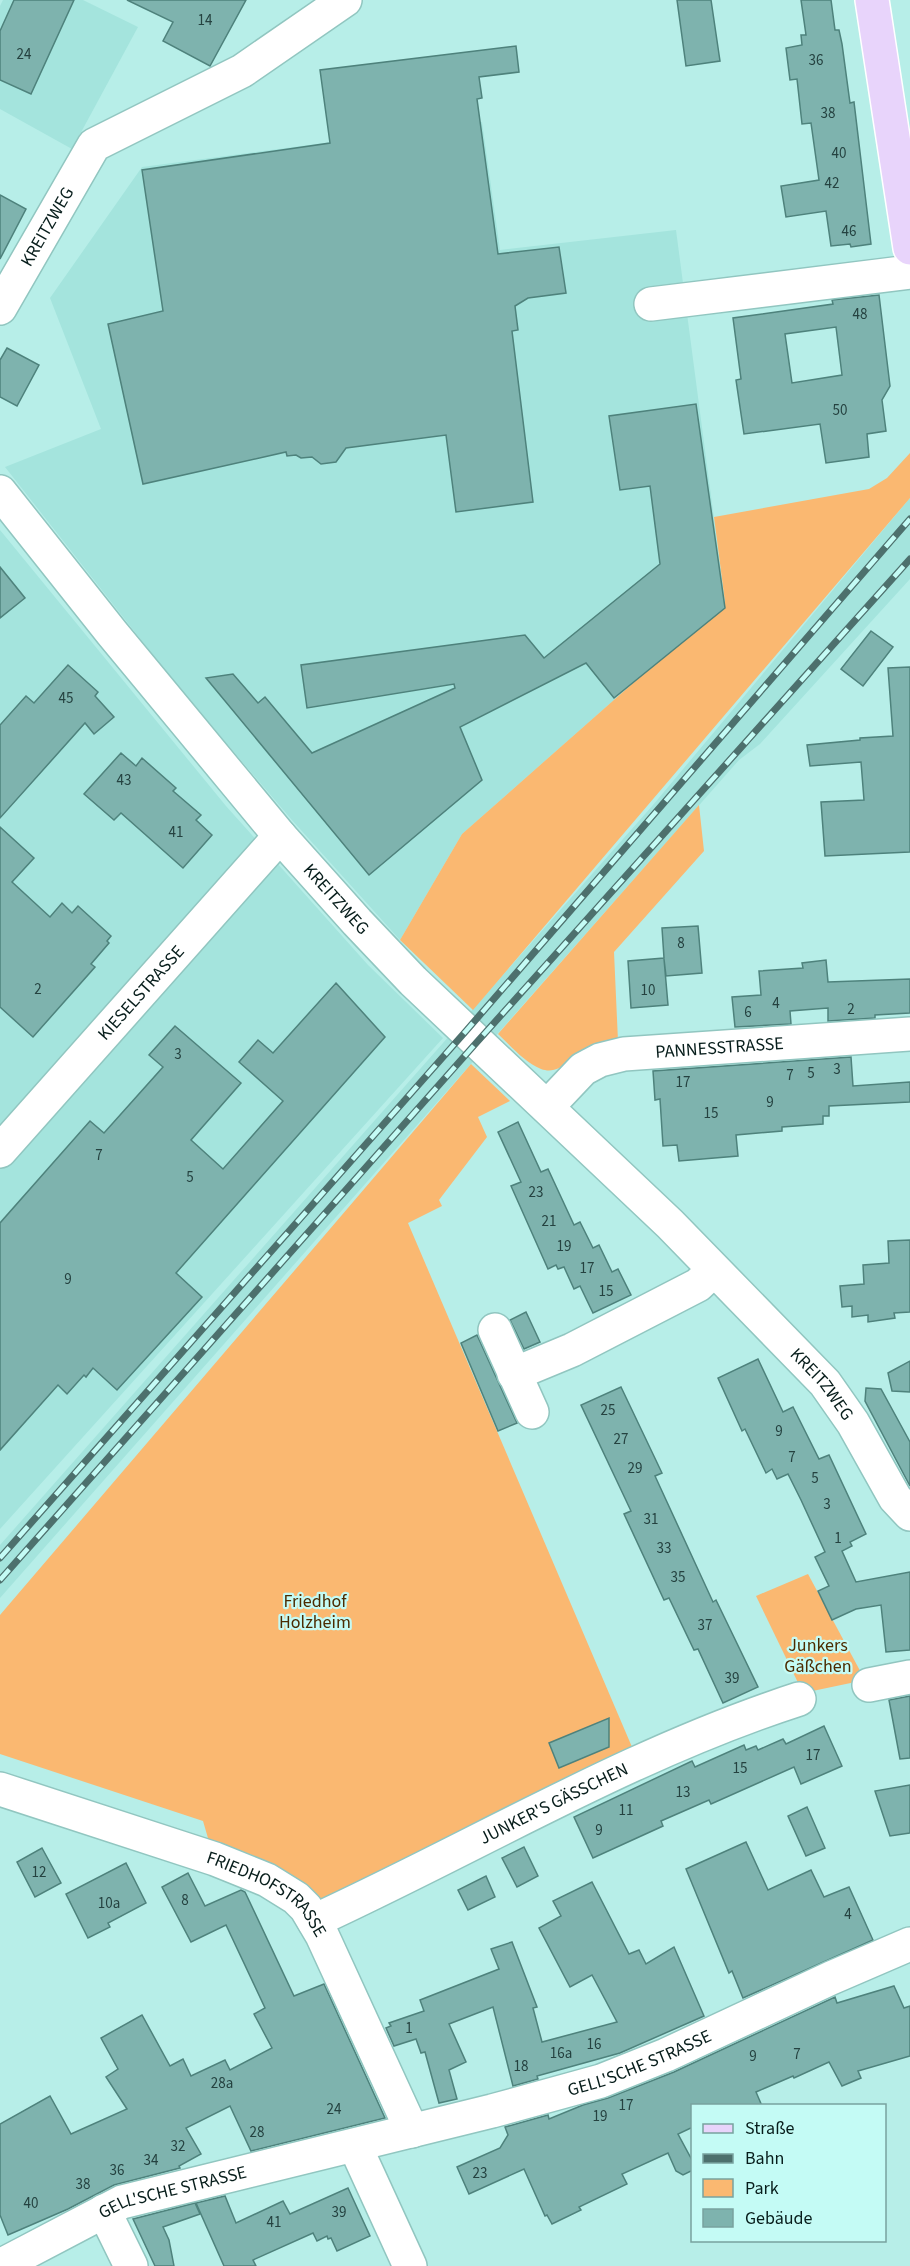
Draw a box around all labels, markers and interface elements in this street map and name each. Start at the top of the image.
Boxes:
house number: 14 [198,10,213,31]
house number: 24 [17,44,32,65]
house number: 36 [809,50,823,71]
house number: 38 [821,103,835,124]
house number: 40 [832,143,846,164]
house number: 42 [825,173,839,194]
street label: KREITZWEG [14,182,80,271]
house number: 46 [842,221,856,242]
house number: 48 [853,304,867,325]
house number: 50 [833,400,847,421]
house number: 45 [59,688,73,709]
house number: 43 [117,770,131,791]
house number: 41 [169,822,183,843]
street label: KREITZWEG [298,858,375,940]
house number: 8 [677,933,685,954]
street label: KIESELSTRASSE [92,940,190,1046]
house number: 2 [34,979,42,1000]
house number: 10 [641,980,655,1001]
house number: 4 [772,993,780,1014]
house number: 2 [847,999,855,1020]
house number: 6 [744,1002,752,1023]
street label: PANNESSTRASSE [654,1030,785,1064]
house number: 3 [174,1044,182,1065]
house number: 3 [833,1059,841,1080]
house number: 5 [807,1063,815,1084]
house number: 7 [786,1065,794,1086]
house number: 17 [676,1072,690,1093]
house number: 9 [766,1092,774,1113]
house number: 15 [704,1103,718,1124]
house number: 7 [95,1145,103,1166]
house number: 5 [186,1167,194,1188]
house number: 23 [529,1182,543,1203]
house number: 21 [542,1211,556,1232]
house number: 19 [557,1236,571,1257]
house number: 17 [580,1258,594,1279]
house number: 9 [64,1269,72,1290]
house number: 15 [599,1281,613,1302]
street label: KREITZWEG [785,1342,860,1425]
house number: 25 [601,1400,615,1421]
house number: 9 [775,1421,783,1442]
house number: 27 [614,1429,628,1450]
house number: 7 [788,1447,796,1468]
house number: 29 [628,1458,642,1479]
house number: 5 [811,1468,819,1489]
house number: 3 [823,1494,831,1515]
house number: 31 [644,1509,658,1530]
house number: 1 [834,1528,842,1549]
house number: 33 [657,1538,671,1559]
house number: 35 [671,1567,685,1588]
park label: Friedhof Holzheim [279,1589,351,1635]
house number: 37 [698,1615,712,1636]
park label: Junkers Gäßchen [784,1633,852,1679]
house number: 39 [725,1668,739,1689]
house number: 17 [806,1745,820,1766]
street label: JUNKER'S GÄSSCHEN [475,1756,632,1850]
house number: 15 [733,1758,747,1779]
house number: 13 [676,1782,690,1803]
house number: 11 [619,1800,633,1821]
house number: 9 [595,1820,603,1841]
street label: FRIEDHOFSTRASSE [203,1845,333,1942]
house number: 12 [32,1862,46,1883]
house number: 8 [181,1890,189,1911]
house number: 10a [98,1893,120,1914]
house number: 4 [844,1904,852,1925]
house number: 1 [405,2018,413,2039]
street label: GELL'SCHE STRASSE [565,2023,715,2102]
house number: 16 [587,2034,601,2055]
house number: 16a [550,2043,572,2064]
house number: 7 [793,2044,801,2065]
house number: 9 [749,2046,757,2067]
house number: 18 [514,2056,528,2077]
house number: 28a [211,2073,233,2094]
house number: 17 [619,2095,633,2116]
house number: 24 [327,2099,342,2120]
legend [691,2104,886,2242]
house number: 19 [593,2106,607,2127]
text: Straße [745,2116,795,2141]
house number: 28 [250,2122,264,2143]
house number: 32 [171,2136,185,2157]
text: Bahn [745,2146,784,2171]
house number: 34 [144,2150,159,2171]
street label: GELL'SCHE STRASSE [94,2159,249,2225]
house number: 36 [110,2160,124,2181]
house number: 23 [473,2163,487,2184]
house number: 38 [76,2174,90,2195]
text: Park [745,2176,779,2201]
house number: 40 [24,2193,38,2214]
house number: 39 [332,2202,346,2223]
text: Gebäude [745,2206,813,2231]
house number: 41 [267,2212,281,2233]

